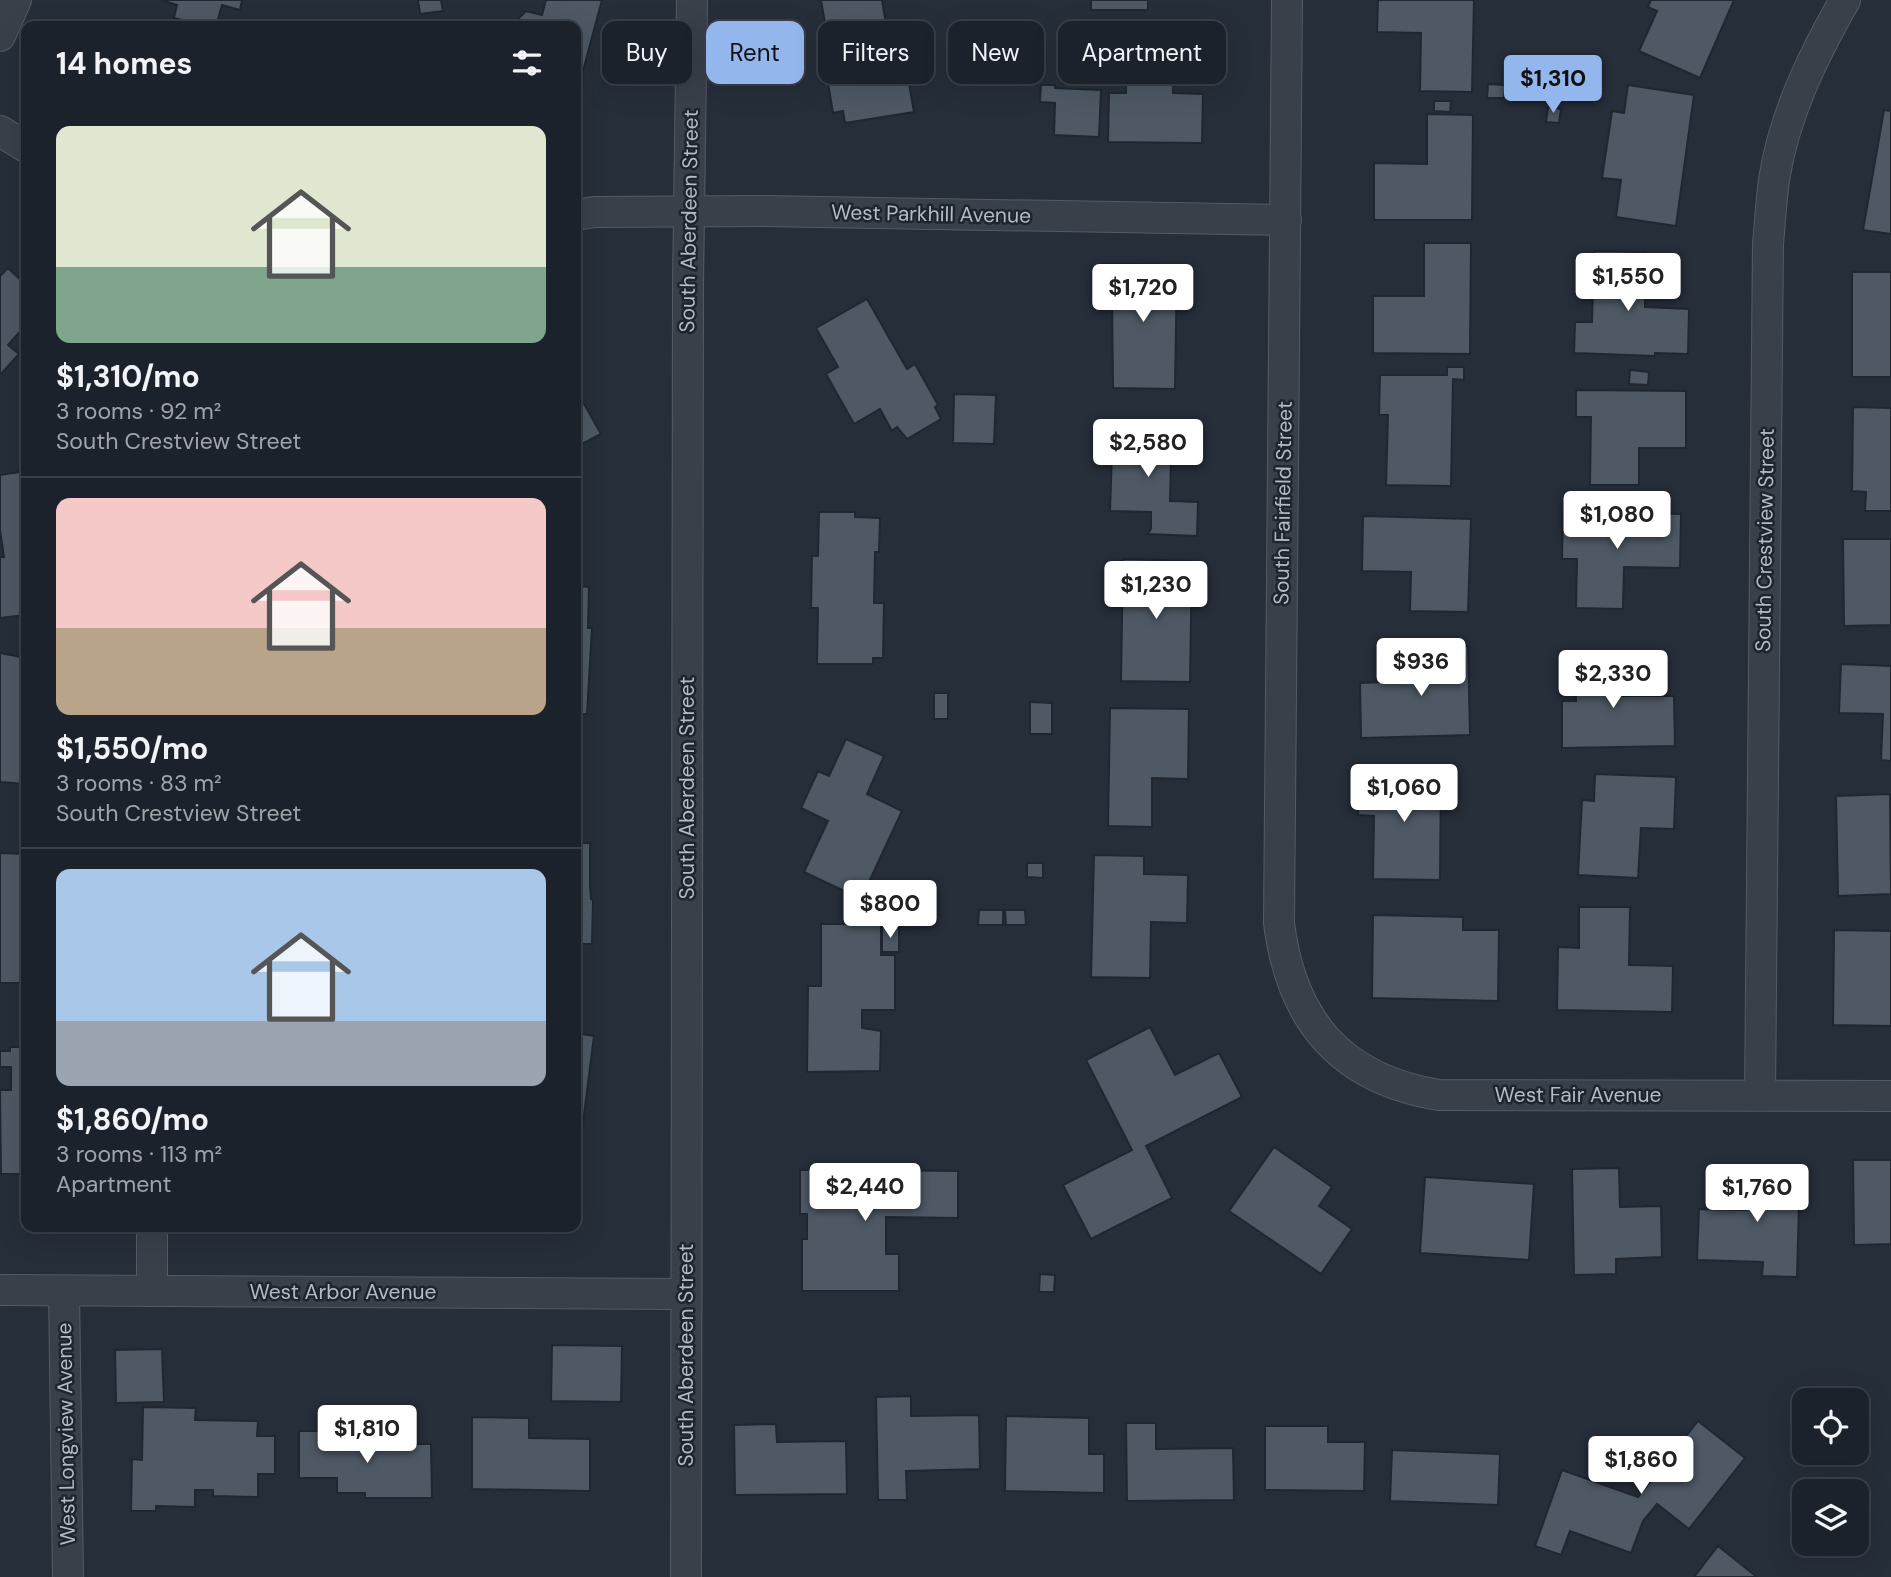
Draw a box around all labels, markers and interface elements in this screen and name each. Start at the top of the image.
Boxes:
chip: Buy [602,21,692,84]
chip: Rent [706,21,804,84]
chip: Filters [818,21,934,84]
chip: New [948,21,1044,84]
chip: Apartment [1058,21,1226,84]
text: 14 homes [56,44,193,83]
icon: filters [508,44,546,82]
pin: $1,310 [1496,55,1610,115]
text: $1,310 [1520,63,1586,93]
street label: South Aberdeen Street [673,109,705,333]
icon: home [238,171,364,297]
street label: West Parkhill Avenue [831,198,1031,230]
pin: $1,550 [1571,254,1685,313]
text: $1,550 [1592,261,1664,291]
pin: $1,720 [1086,264,1200,324]
text: $1,720 [1108,272,1178,302]
text: $1,310/mo [56,357,200,396]
text: 3 rooms · 92 m² [56,396,221,426]
street label: South Fairfield Street [1267,401,1299,605]
pin: $2,580 [1091,420,1205,479]
text: South Crestview Street [56,426,301,456]
text: $2,580 [1109,427,1187,457]
street label: South Crestview Street [1749,428,1781,652]
pin: $1,080 [1560,491,1674,551]
text: $1,080 [1580,499,1654,529]
icon: home [238,543,364,669]
pin: $1,230 [1099,562,1213,621]
text: $1,230 [1120,569,1192,599]
pin: $936 [1380,638,1462,698]
text: $936 [1393,646,1449,676]
pin: $2,330 [1556,650,1670,710]
text: $2,330 [1575,658,1651,688]
street label: South Aberdeen Street [673,676,701,900]
text: $1,550/mo [56,729,208,768]
pin: $1,060 [1347,764,1461,824]
text: 3 rooms · 83 m² [56,768,222,798]
text: $1,060 [1367,772,1441,802]
text: South Crestview Street [56,798,301,828]
pin: $800 [849,880,931,940]
text: $800 [860,888,920,918]
icon: home [238,914,364,1040]
street label: West Fair Avenue [1495,1081,1661,1109]
text: $1,860/mo [56,1100,209,1139]
text: 3 rooms · 113 m² [56,1139,222,1169]
pin: $2,440 [808,1164,922,1223]
pin: $1,760 [1700,1164,1814,1224]
text: Apartment [56,1169,171,1199]
text: $2,440 [826,1171,904,1201]
text: $1,760 [1722,1172,1792,1202]
street label: South Aberdeen Street [672,1243,700,1467]
street label: West Arbor Avenue [249,1278,437,1306]
street label: West Longview Avenue [50,1322,82,1546]
map controls [1792,1388,1869,1556]
button: locate [1792,1388,1869,1465]
pin: $1,810 [310,1406,424,1465]
text: $1,810 [334,1413,400,1443]
pin: $1,860 [1584,1436,1698,1496]
text: $1,860 [1604,1444,1678,1474]
button: layers [1792,1479,1869,1556]

